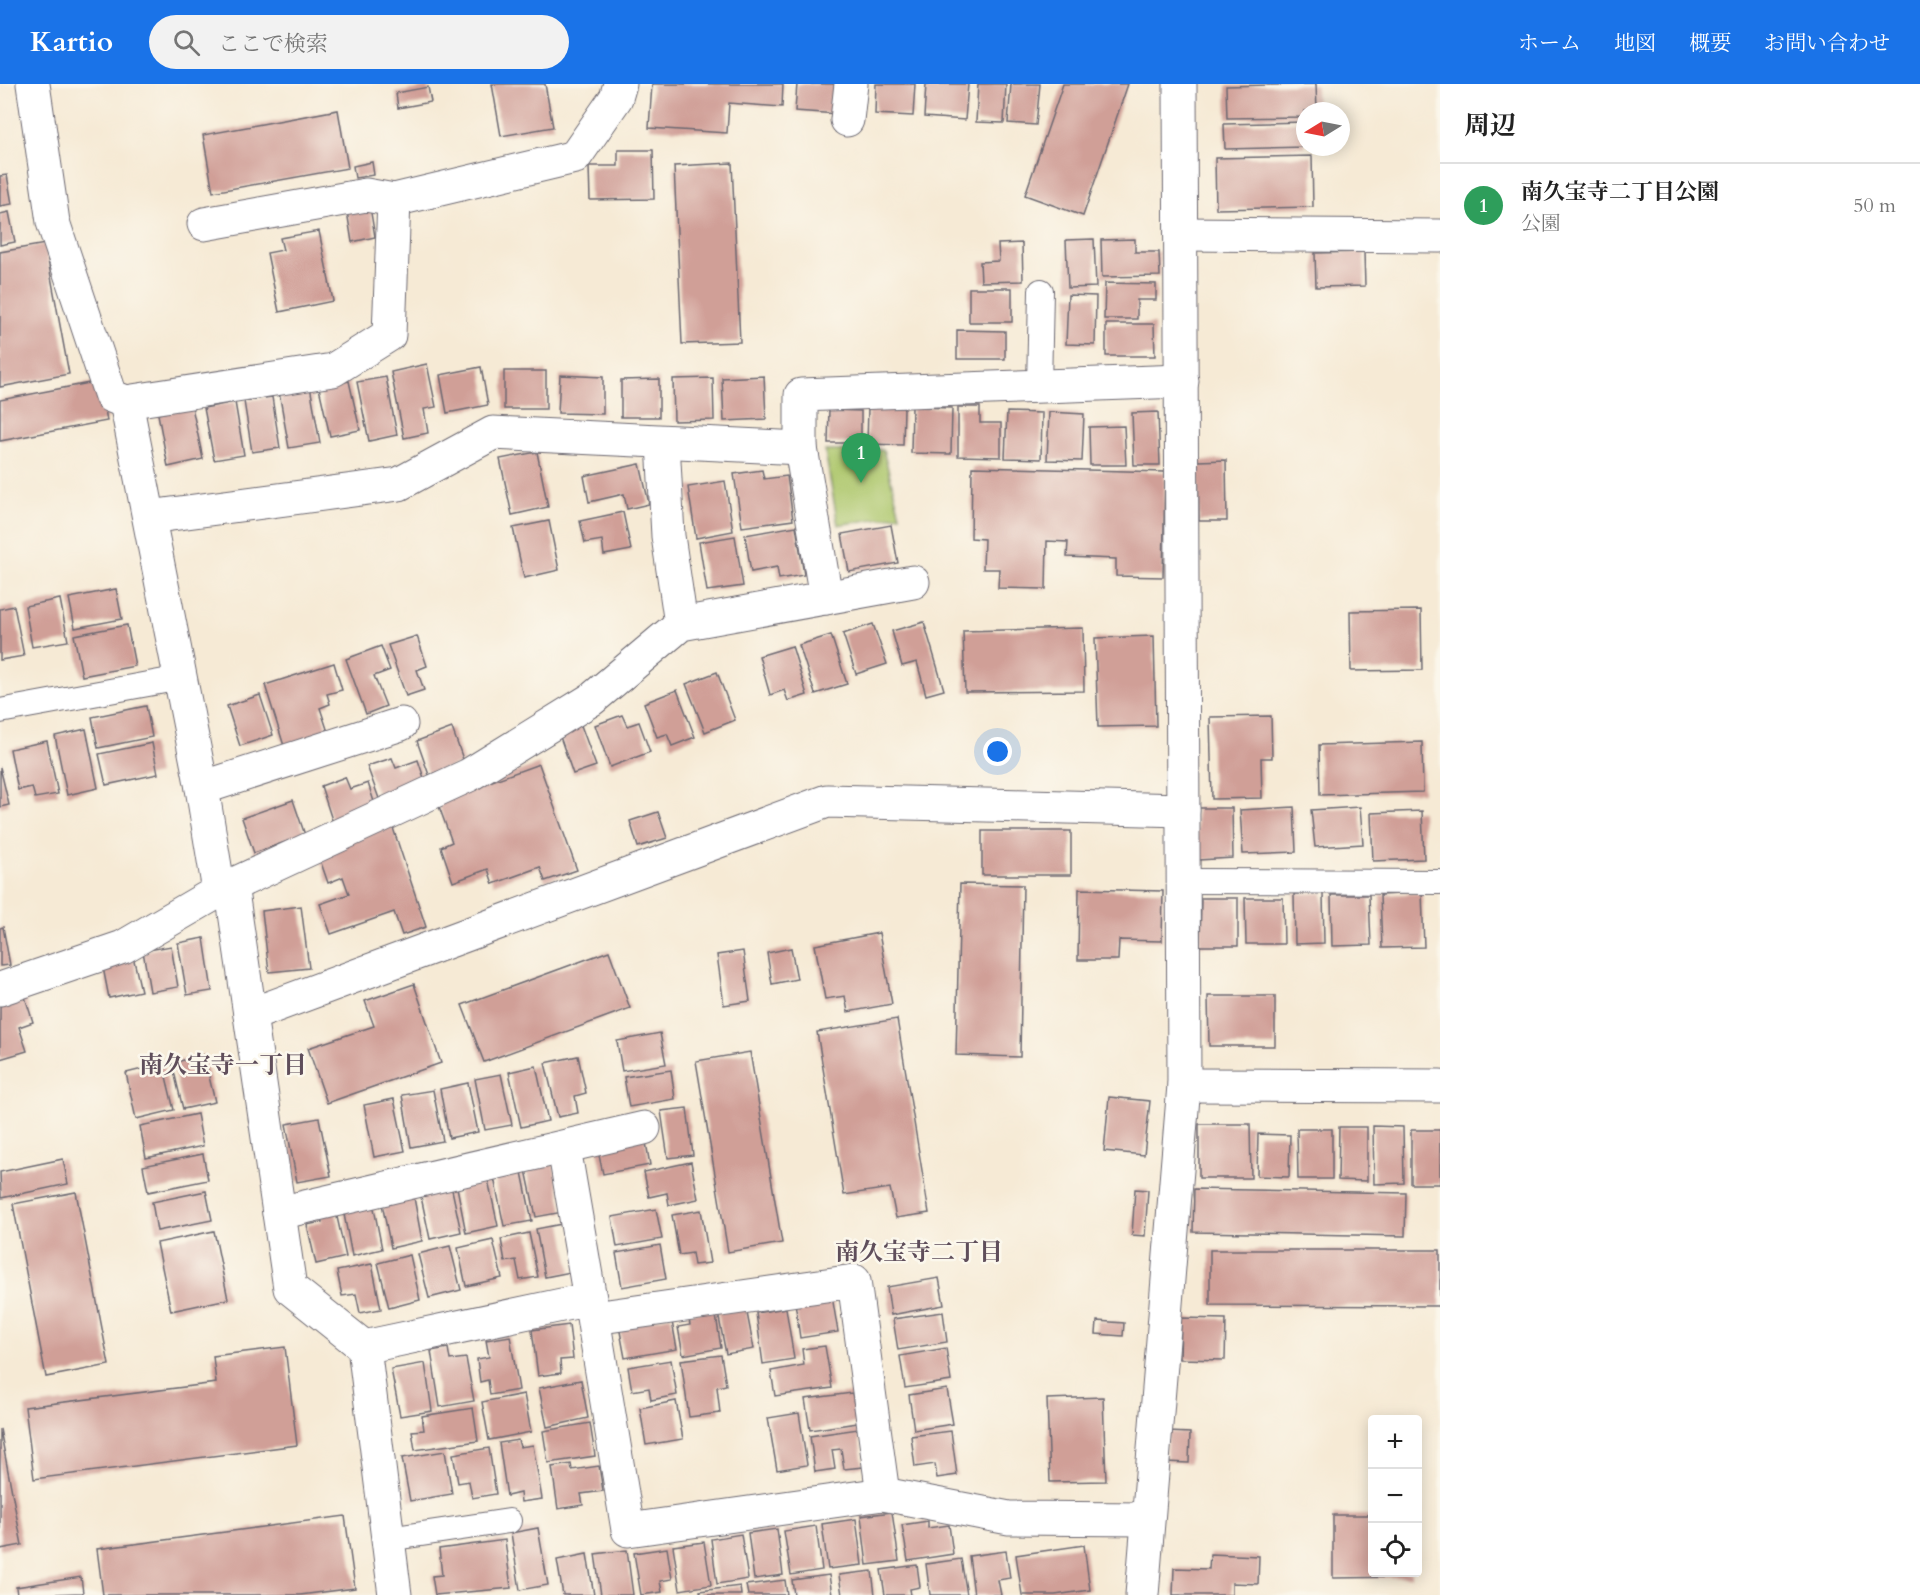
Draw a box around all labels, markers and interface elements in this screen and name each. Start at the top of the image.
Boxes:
search box [149,15,569,69]
text: Kartio [30,23,113,61]
icon: search [170,26,203,59]
text: ここで検索 [218,29,328,59]
text: ホーム [1518,29,1581,58]
text: 地図 [1614,29,1656,58]
text: 概要 [1689,29,1731,58]
text: お問い合わせ [1764,29,1890,58]
north arrow [1296,102,1350,156]
text: 周辺 [1464,108,1516,143]
text: 南久宝寺二丁目公園 [1521,177,1719,207]
text: 1 [1478,192,1489,219]
text: 50 m [1853,192,1896,219]
text: 公園 [1521,210,1561,237]
pin: 1 [842,434,880,483]
your location [983,737,1012,766]
district label: 南久宝寺一丁目 [139,1049,307,1082]
district label: 南久宝寺二丁目 [835,1236,1003,1269]
map controls [1368,1415,1422,1577]
button: + [1368,1415,1422,1469]
button: − [1368,1469,1422,1523]
button: locate [1368,1523,1422,1577]

